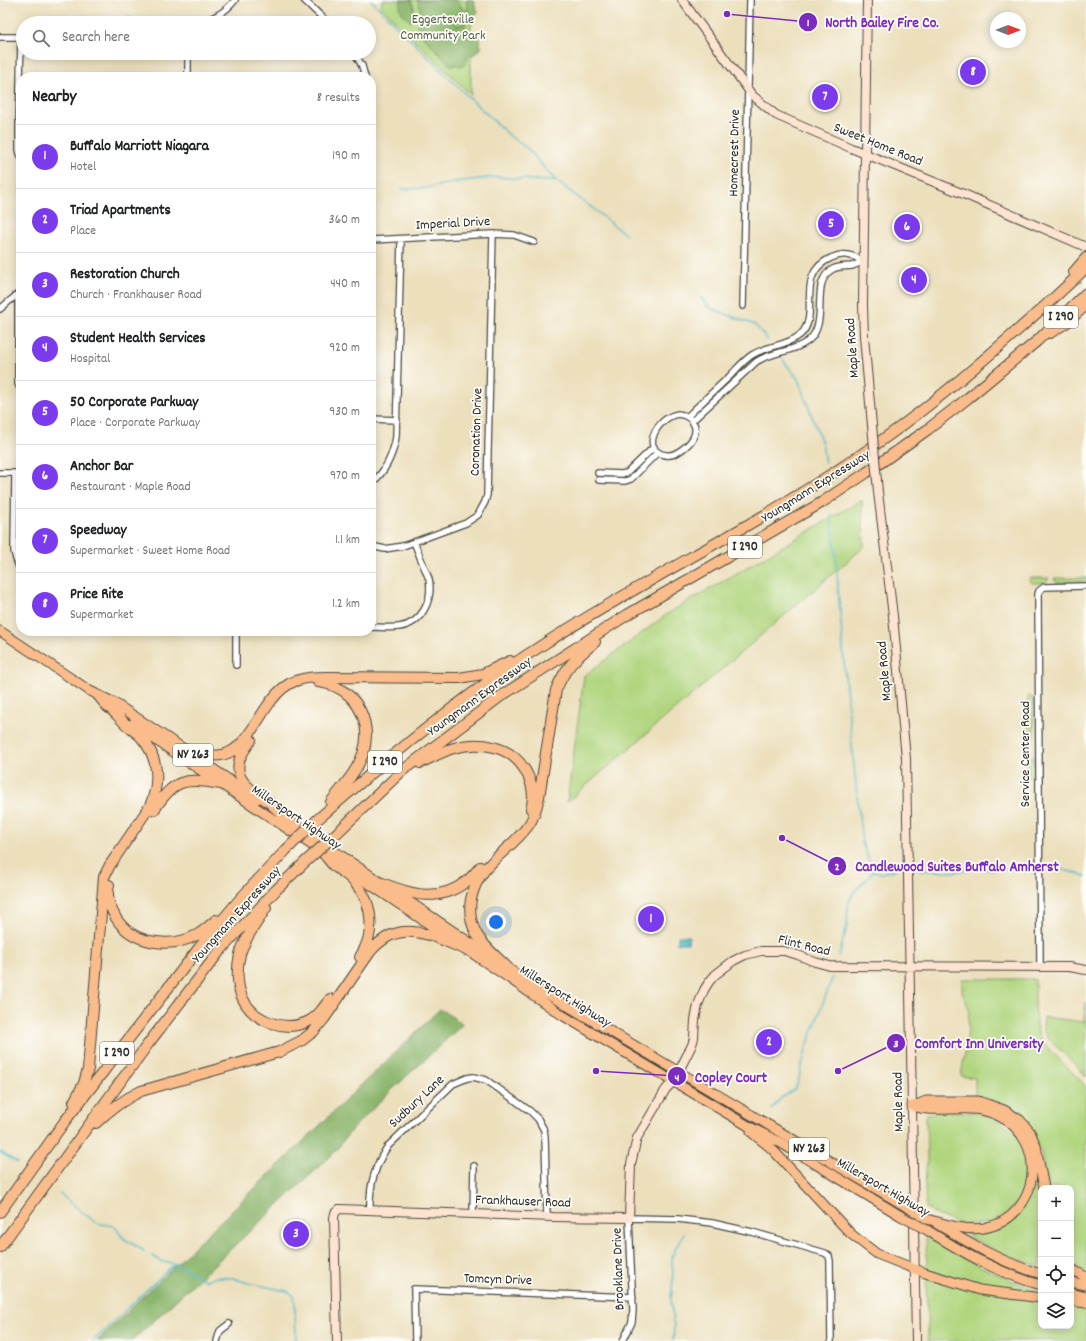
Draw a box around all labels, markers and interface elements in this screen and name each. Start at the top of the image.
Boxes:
callout: North Bailey Fire Co. [798,8,947,35]
park label: Eggertsville Community Park [400,10,486,46]
north arrow [990,12,1026,48]
text: North Bailey Fire Co. [825,13,939,35]
text: 1 [807,15,810,32]
search box [16,16,376,60]
icon: search [30,27,52,49]
text: Search here [62,27,130,49]
pin: 8 [960,57,986,87]
pin: 7 [812,82,838,112]
text: Nearby [32,86,76,110]
text: 8 results [317,89,360,108]
street label: Homecrest Drive [724,109,746,197]
street label: Sweet Home Road [830,118,926,172]
text: Buffalo Marriott Niagara [70,136,209,158]
text: 1 [44,147,46,166]
text: 190 m [332,147,360,166]
text: Hotel [70,158,96,177]
text: Triad Apartments [70,200,171,222]
pin: 5 [818,209,844,239]
text: 2 [42,211,48,230]
text: 360 m [329,211,360,230]
street label: Imperial Drive [415,212,491,236]
pin: 6 [894,212,920,242]
text: Place [70,222,96,241]
text: Restoration Church [70,264,180,286]
pin: 4 [901,265,927,295]
text: 3 [42,275,48,294]
text: 440 m [330,275,360,294]
text: Church · Frankhauser Road [70,286,202,305]
road number: I 290 [1044,306,1078,328]
street label: Maple Road [841,317,865,379]
text: Student Health Services [70,328,206,350]
text: 4 [42,339,48,358]
text: 920 m [329,339,360,358]
text: Hospital [70,350,110,369]
street label: Coronation Drive [465,388,489,476]
text: 50 Corporate Parkway [70,392,198,414]
text: 5 [42,403,48,422]
text: 930 m [329,403,360,422]
text: Place · Corporate Parkway [70,414,200,433]
street label: Youngmann Expressway [758,445,874,529]
text: Anchor Bar [70,456,133,478]
text: 6 [42,467,48,486]
text: 970 m [330,467,360,486]
text: Restaurant · Maple Road [70,478,190,497]
text: Speedway [70,520,127,542]
text: 7 [43,531,47,550]
text: 1.1 km [335,531,360,550]
road number: I 290 [728,536,762,558]
text: Supermarket · Sweet Home Road [70,542,230,561]
text: Price Rite [70,584,123,606]
text: 8 [42,595,48,614]
text: 1.2 km [332,595,360,614]
text: Supermarket [70,606,134,625]
street label: Maple Road [872,640,898,702]
street label: Youngmann Expressway [424,652,537,742]
street label: Service Center Road [1016,701,1036,807]
road number: NY 263 [173,744,213,766]
road number: I 290 [368,751,402,773]
street label: Millersport Highway [247,781,345,856]
callout: Candlewood Suites Buffalo Amherst [827,852,1066,879]
text: Candlewood Suites Buffalo Amherst [855,857,1059,879]
text: 2 [834,859,840,876]
street label: Youngmann Expressway [188,862,286,968]
pin: 1 [638,904,664,934]
your location [486,912,506,932]
street label: Flint Road [776,930,832,962]
street label: Millersport Highway [515,961,615,1033]
pin: 2 [756,1027,782,1057]
callout: Comfort Inn University [886,1029,1051,1056]
text: Comfort Inn University [915,1034,1044,1056]
text: 3 [893,1036,899,1053]
road number: I 290 [100,1042,134,1064]
callout: Copley Court [667,1063,775,1090]
text: Copley Court [695,1068,768,1090]
text: 4 [675,1070,680,1087]
street label: Sudbury Lane [385,1071,449,1133]
street label: Maple Road [888,1072,910,1132]
road number: NY 263 [789,1138,829,1160]
street label: Millersport Highway [833,1153,934,1223]
map controls [1038,1185,1074,1329]
button: + [1038,1185,1074,1221]
street label: Frankhauser Road [475,1190,571,1214]
pin: 3 [283,1219,309,1249]
button: − [1038,1221,1074,1257]
street label: Brooklane Drive [608,1227,630,1311]
button: locate [1038,1257,1074,1293]
street label: Tomcyn Drive [464,1269,532,1291]
button: layers [1038,1293,1074,1329]

